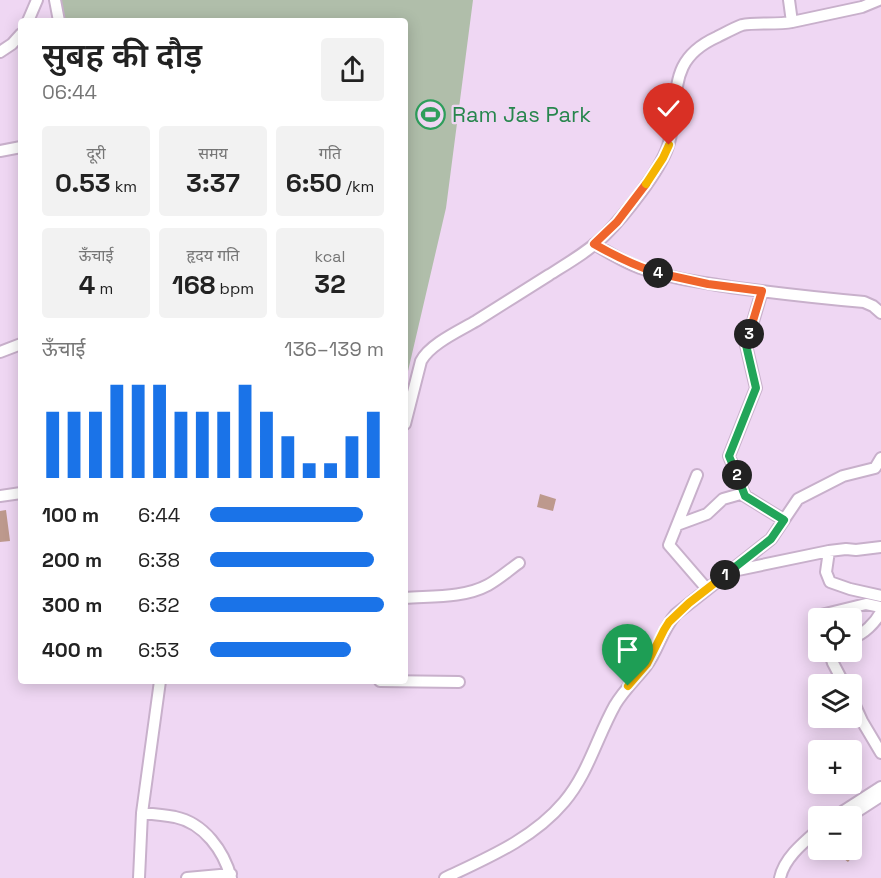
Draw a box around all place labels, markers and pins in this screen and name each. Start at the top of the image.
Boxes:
pin [643,83,694,145]
sports icon: Ram Jas Park [415,98,447,130]
place label: Ram Jas Park [452,100,591,128]
pin: 4 [643,258,673,288]
pin: 3 [734,319,764,349]
pin: 2 [722,460,752,490]
pin: 1 [710,560,740,590]
pin [602,624,653,686]

